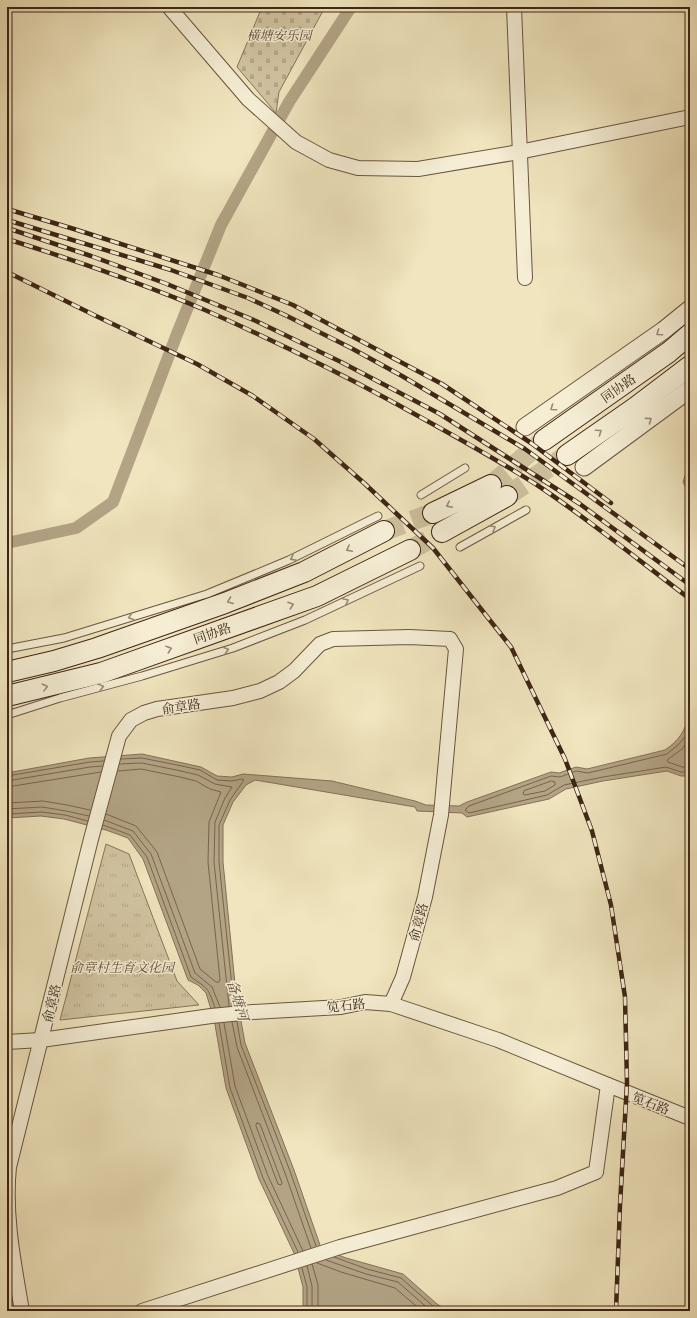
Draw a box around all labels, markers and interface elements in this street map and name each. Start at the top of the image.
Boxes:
park label: 横塘安乐园 [246,27,313,45]
one-way arrow [657,328,664,335]
street label: 同协路 [597,370,640,407]
one-way arrow [550,403,557,411]
one-way arrow [645,417,652,424]
one-way arrow [595,429,602,437]
one-way arrow [446,500,454,508]
one-way arrow [489,526,496,533]
one-way arrow [346,544,353,552]
one-way arrow [289,553,297,561]
one-way arrow [227,596,234,604]
one-way arrow [342,598,350,606]
one-way arrow [288,602,295,610]
one-way arrow [128,612,135,621]
street label: 同协路 [191,619,234,649]
one-way arrow [165,645,172,653]
one-way arrow [222,646,229,655]
one-way arrow [41,683,48,692]
one-way arrow [98,683,105,692]
street label: 俞章路 [160,695,202,719]
street label: 俞章路 [405,901,433,943]
park label: 俞章村生育文化园 [70,959,176,977]
water label: 备塘河 [222,977,254,1026]
street label: 俞章路 [39,982,65,1024]
street label: 笕石路 [326,995,367,1017]
street label: 笕石路 [629,1089,672,1119]

